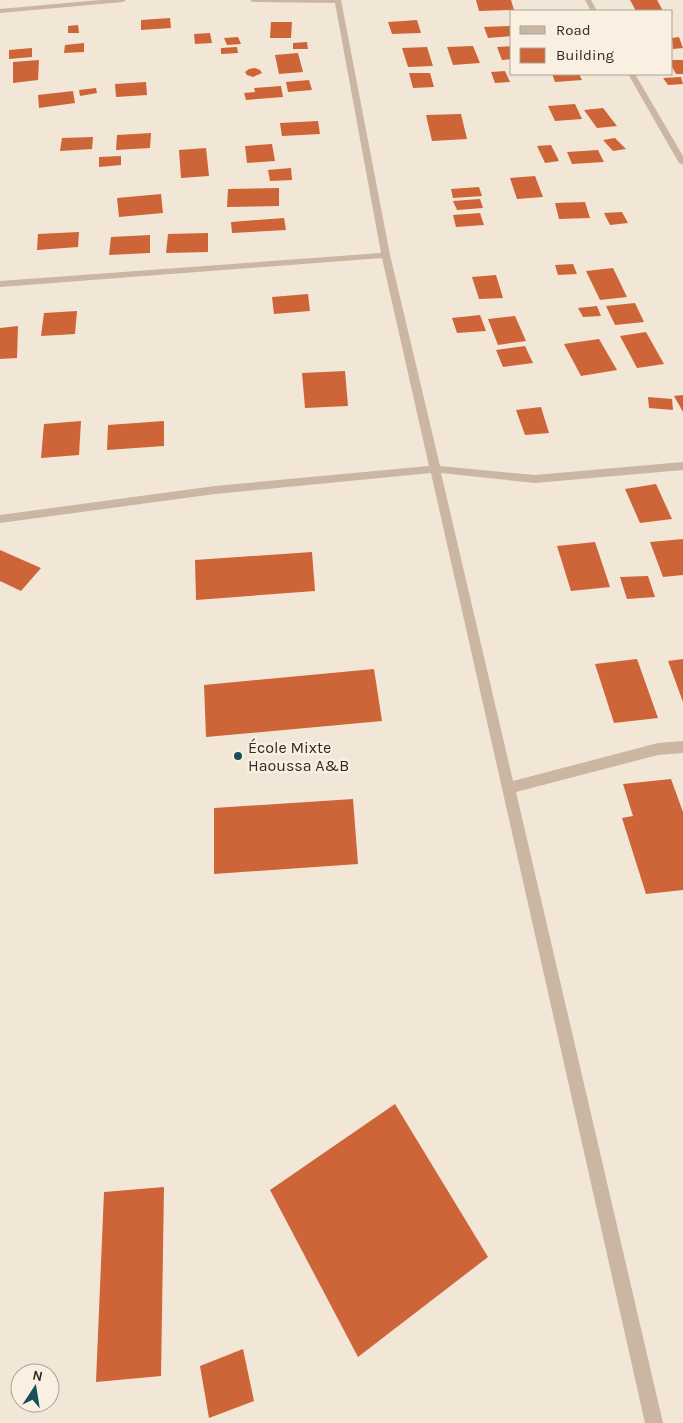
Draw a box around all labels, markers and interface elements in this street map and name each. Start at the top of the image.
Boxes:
legend [510,10,673,75]
text: Road [556,21,591,39]
text: Building [556,46,614,64]
place label: École Mixte Haoussa A&B [248,738,349,775]
marker: École Mixte Haoussa A&B [232,750,244,762]
north arrow [10,1363,60,1413]
text: N [31,1366,44,1385]

